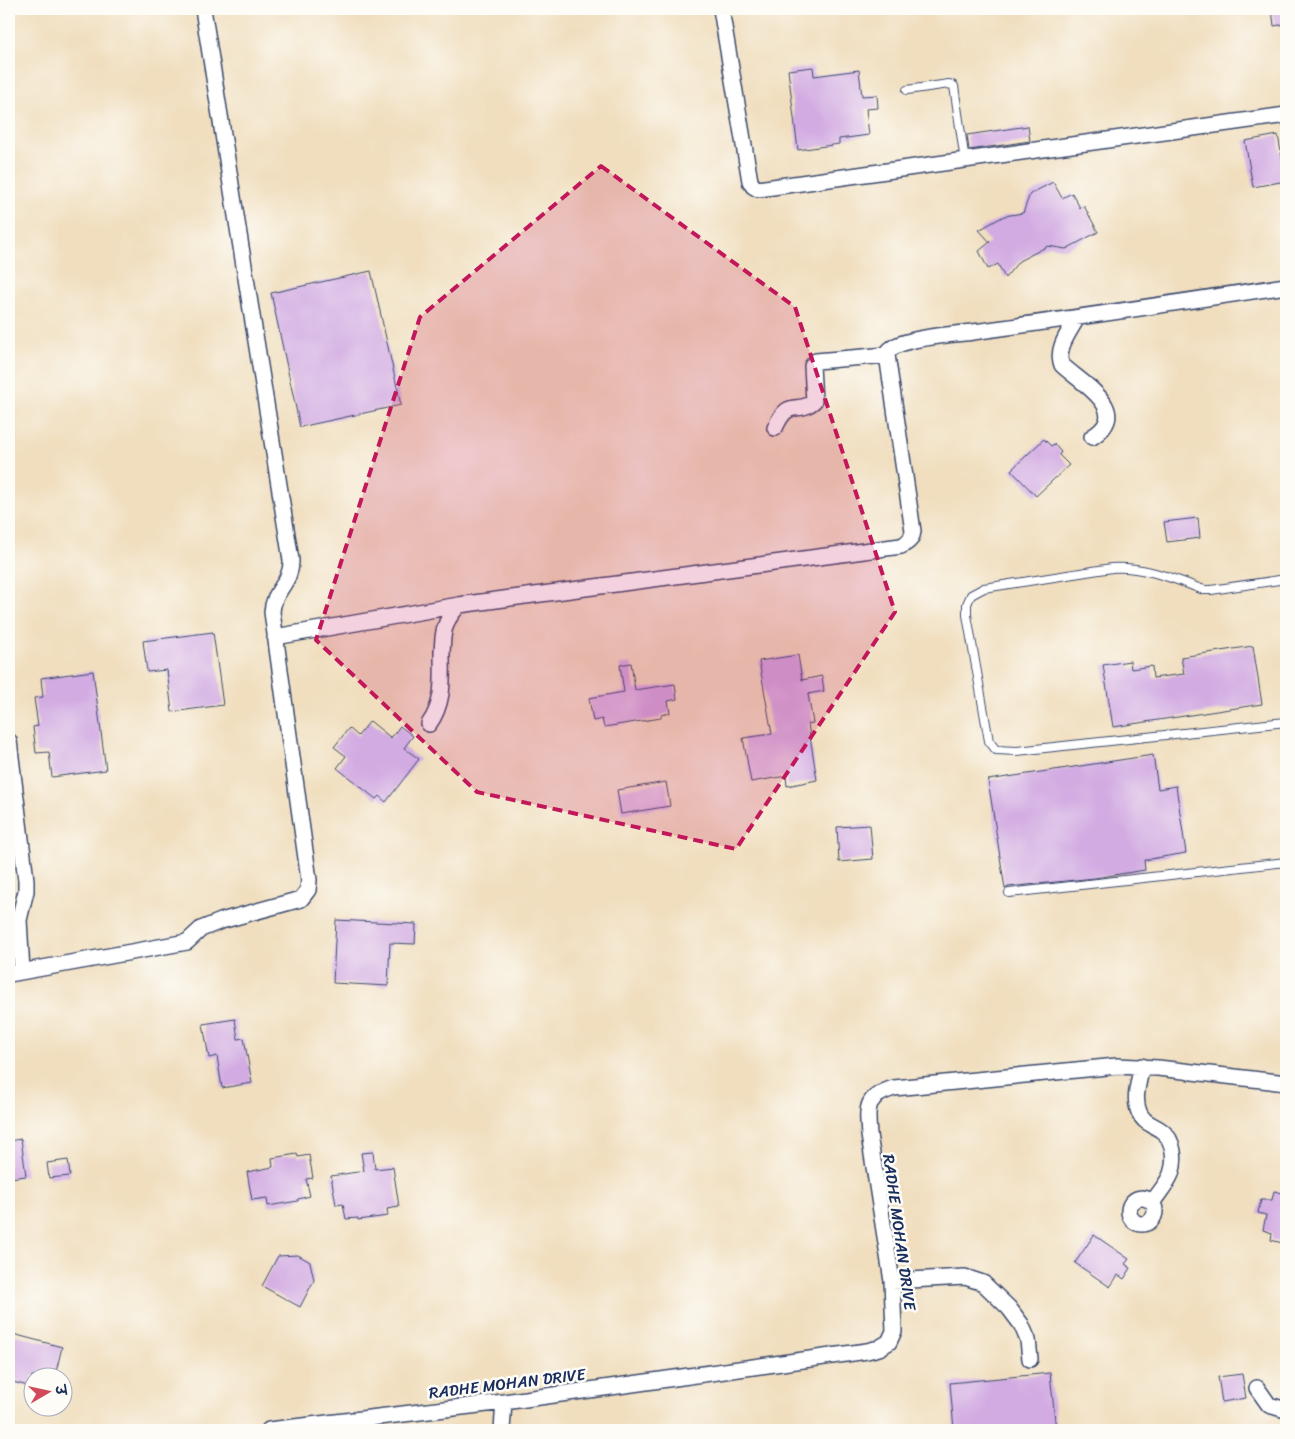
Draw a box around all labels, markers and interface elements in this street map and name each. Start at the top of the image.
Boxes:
street label: RADHE MOHAN DRIVE [874,1152,925,1313]
street label: RADHE MOHAN DRIVE [427,1359,588,1407]
north arrow [22,1366,72,1416]
text: उ [47,1382,74,1398]

